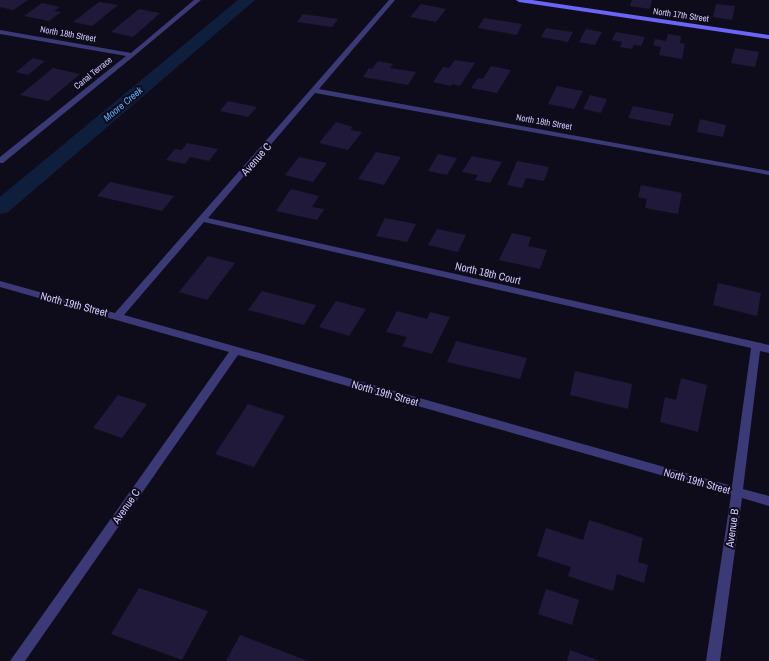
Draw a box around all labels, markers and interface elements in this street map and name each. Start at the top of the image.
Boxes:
street label: North 17th Street [652,5,710,25]
street label: North 18th Street [39,23,97,45]
street label: Canal Terrace [71,54,115,92]
water label: Moore Creek [101,83,146,124]
street label: North 18th Street [515,111,573,133]
street label: Avenue C [237,139,275,179]
street label: North 18th Court [454,259,523,287]
street label: North 19th Street [39,288,109,320]
street label: North 19th Street [350,377,420,409]
street label: North 19th Street [662,465,732,497]
street label: Avenue C [108,485,143,527]
street label: Avenue B [722,508,742,549]

